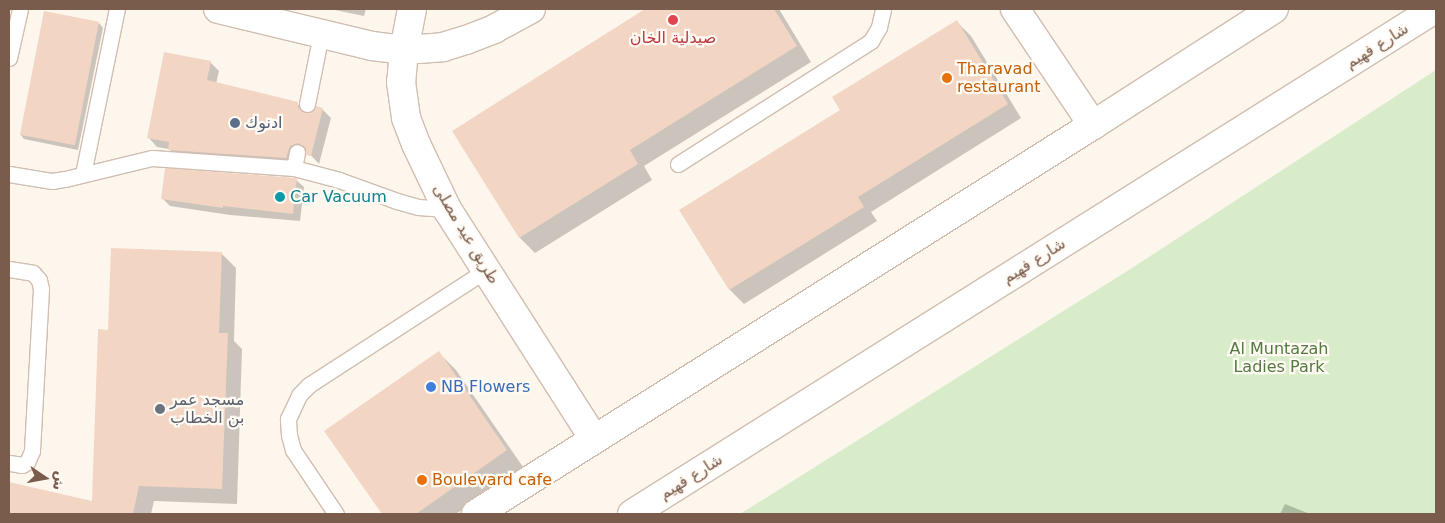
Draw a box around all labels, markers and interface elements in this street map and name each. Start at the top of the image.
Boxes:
marker: صيدلية الخان [667,14,679,26]
street label: شارع فهيم [1342,19,1412,73]
place label: صيدلية الخان [630,28,716,48]
place label: Tharavad restaurant [957,59,1040,97]
marker: Tharavad restaurant [941,72,953,84]
place label: ادنوك [245,113,282,133]
marker: ادنوك [229,117,241,129]
street label: طريق عيد مصلى [429,180,503,288]
place label: Car Vacuum [290,187,387,207]
marker: Car Vacuum [274,191,286,203]
street label: شارع فهيم [999,234,1069,288]
park label: Al Muntazah Ladies Park [1230,339,1328,377]
place label: NB Flowers [441,377,530,397]
marker: NB Flowers [425,381,437,393]
place label: مسجد عمر بن الخطاب [170,390,244,428]
marker: مسجد عمر بن الخطاب [154,403,166,415]
street label: شارع فهيم [656,450,726,504]
north arrow [20,453,70,503]
text: ش [50,470,70,492]
place label: Boulevard cafe [432,470,552,490]
marker: Boulevard cafe [416,474,428,486]

